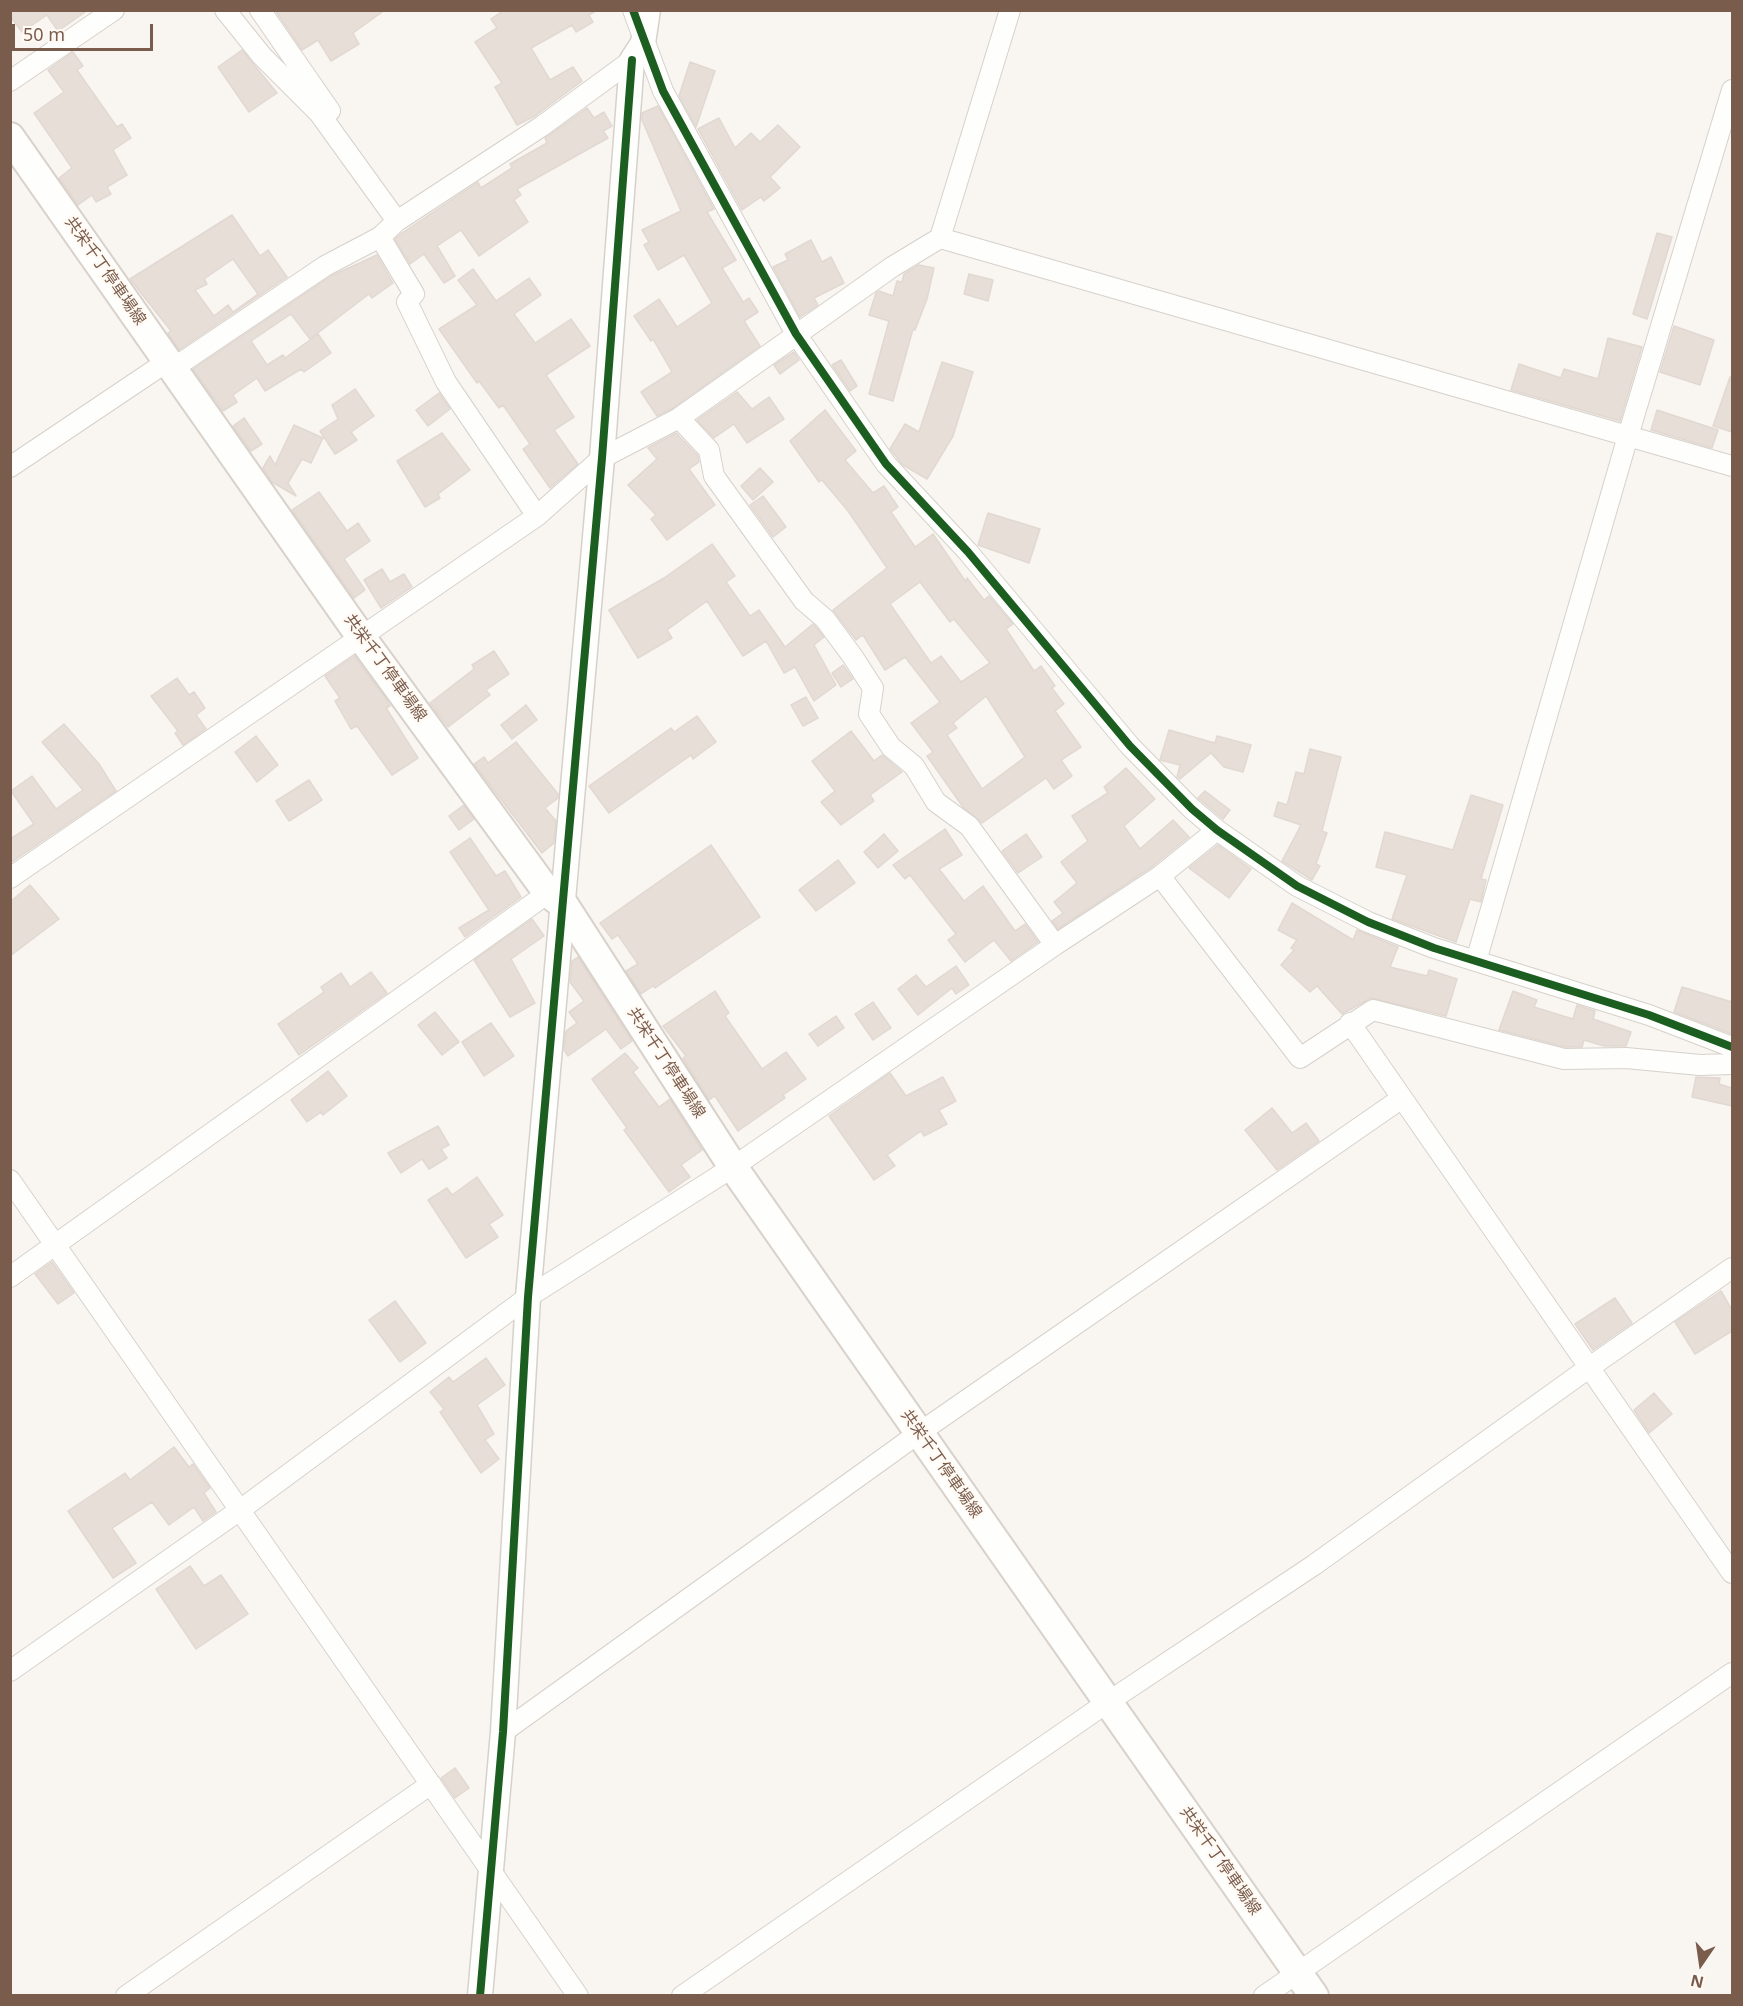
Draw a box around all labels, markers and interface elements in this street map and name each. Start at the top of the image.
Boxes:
scale bar [15,12,156,50]
text: 50 m [23,22,65,46]
street label: 共栄千丁停車場線 [60,213,150,329]
street label: 共栄千丁停車場線 [340,611,430,725]
street label: 共栄千丁停車場線 [623,1004,709,1122]
street label: 共栄千丁停車場線 [896,1406,986,1522]
street label: 共栄千丁停車場線 [1175,1803,1265,1919]
north arrow [1671,1934,1731,1994]
text: N [1688,1969,1706,1994]

